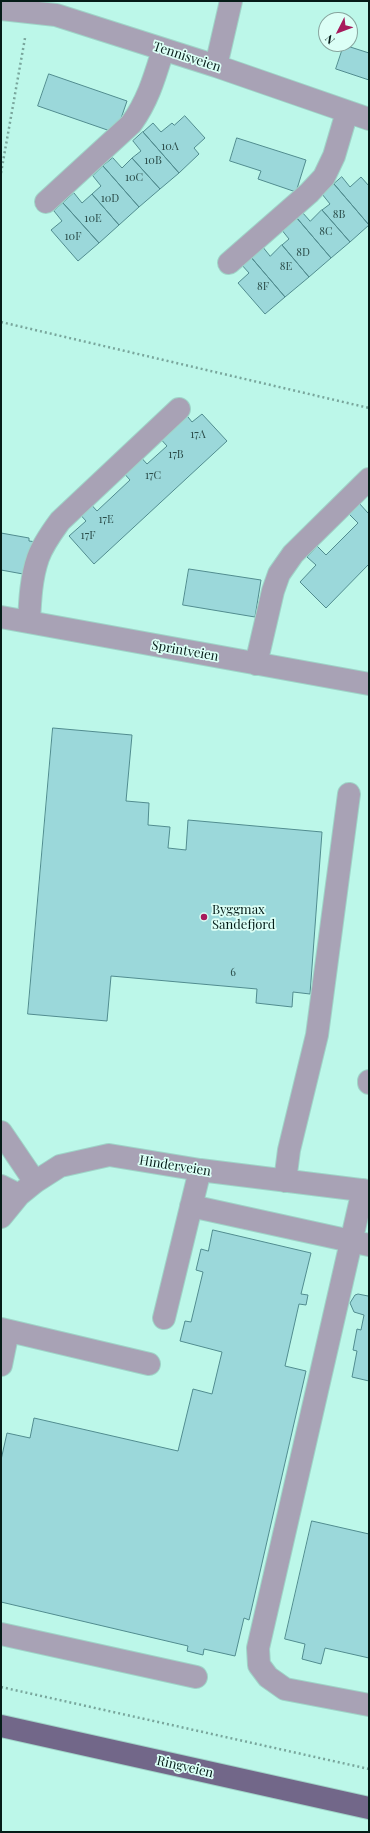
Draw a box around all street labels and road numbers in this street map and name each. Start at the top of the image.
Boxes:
street label: Tennisveien [151,39,223,75]
street label: Sprintveien [150,637,220,665]
street label: Hinderveien [138,1153,212,1179]
street label: Ringveien [155,1753,215,1781]

